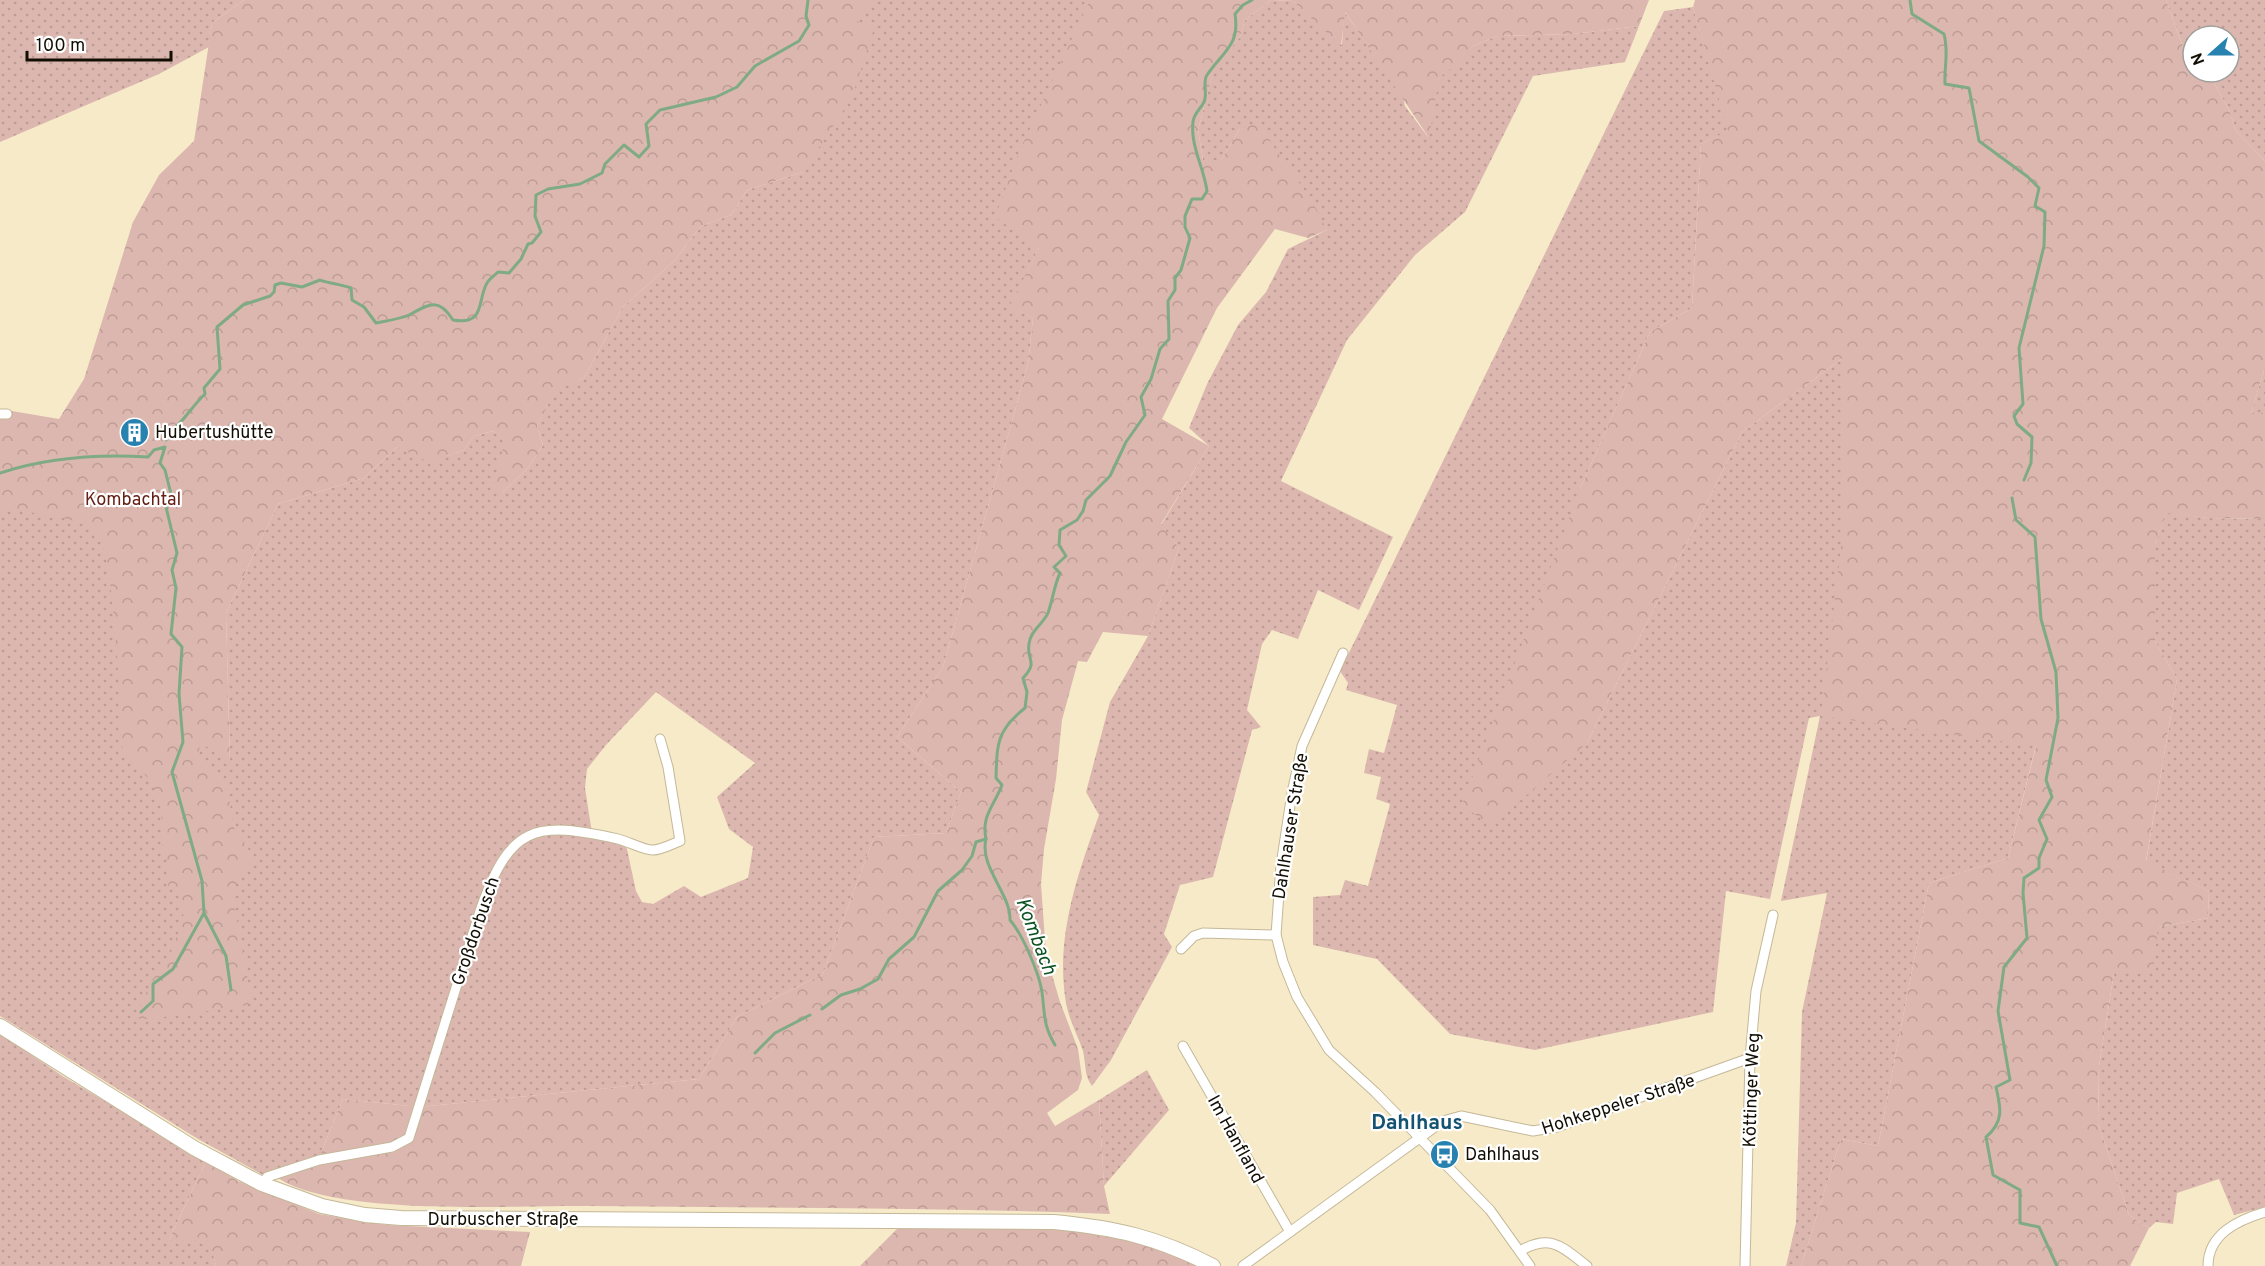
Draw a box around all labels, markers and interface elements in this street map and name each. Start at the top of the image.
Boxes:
scale bar [27,24,171,62]
north arrow [2181,24,2241,84]
text: 100 m [36,35,85,58]
text: N [2187,50,2210,68]
building icon: Hubertushütte [118,416,150,448]
place label: Hubertushütte [155,422,273,445]
park label: Kombachtal [85,489,181,512]
street label: Dahlhauser Straße [1269,751,1314,901]
street label: Großdorbusch [447,874,506,989]
water label: Kombach [1009,894,1062,979]
street label: Köttinger Weg [1739,1032,1766,1148]
street label: Hohkeppeler Straße [1539,1070,1698,1141]
street label: Im Hanfland [1201,1092,1268,1188]
district label: Dahlhaus [1371,1110,1463,1137]
bus stop icon: Dahlhaus [1428,1138,1460,1170]
place label: Dahlhaus [1465,1144,1540,1167]
street label: Durbuscher Straße [428,1209,578,1232]

